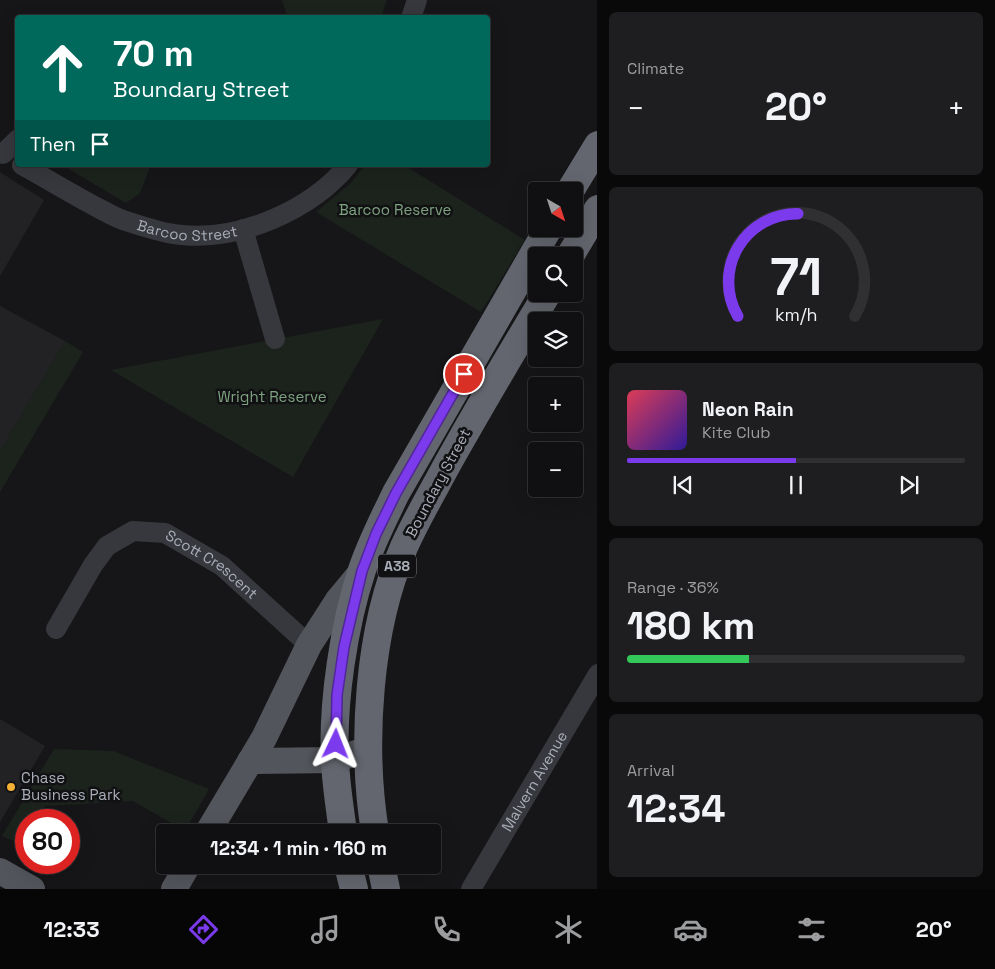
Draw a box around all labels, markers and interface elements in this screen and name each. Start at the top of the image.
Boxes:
text: 70 m [113,32,194,76]
icon: ahead [30,35,95,100]
text: Climate [627,58,684,79]
text: Boundary Street [113,75,290,103]
text: 20° [765,83,827,131]
text: − [627,90,644,126]
text: + [948,90,965,126]
icon: arrive [86,130,114,158]
text: Then [30,132,76,157]
north arrow [528,182,582,238]
map controls [528,182,583,497]
park label: Barcoo Reserve [339,200,451,219]
street label: Barcoo Street [135,215,239,245]
text: 71 [770,244,822,310]
button: search [528,247,583,302]
text: km/h [775,303,817,326]
button: layers [528,312,583,367]
pin [443,353,485,395]
icon: arrive [450,360,478,388]
button: + [528,377,583,432]
park label: Wright Reserve [217,387,327,406]
text: Neon Rain [702,397,794,422]
text: Kite Club [702,422,771,443]
street label: Boundary Street [401,425,474,540]
button: − [528,442,583,497]
icon: previous [669,471,697,499]
icon: pause [782,471,810,499]
icon: next [895,471,923,499]
street label: Scott Crescent [162,525,262,603]
road number: A38 [378,554,416,578]
text: Range · 36% [627,577,719,598]
text: 180 km [627,602,755,650]
position arrow [309,717,361,769]
street label: Malvern Avenue [497,727,571,835]
text: Arrival [627,760,675,781]
place label: Chase Business Park [21,768,121,804]
marker: Chase Business Park [5,781,17,793]
text: 12:34 [627,785,725,833]
speed limit sign: 80 [15,809,80,874]
text: 12:34 · 1 min · 160 m [210,836,387,861]
icon: directions [186,912,221,947]
icon: music [308,912,343,947]
icon: phone [429,912,464,947]
icon: climate [551,912,586,947]
icon: car [673,912,708,947]
icon: filters [794,912,829,947]
text: 12:33 [43,915,100,943]
text: 20° [916,915,952,943]

